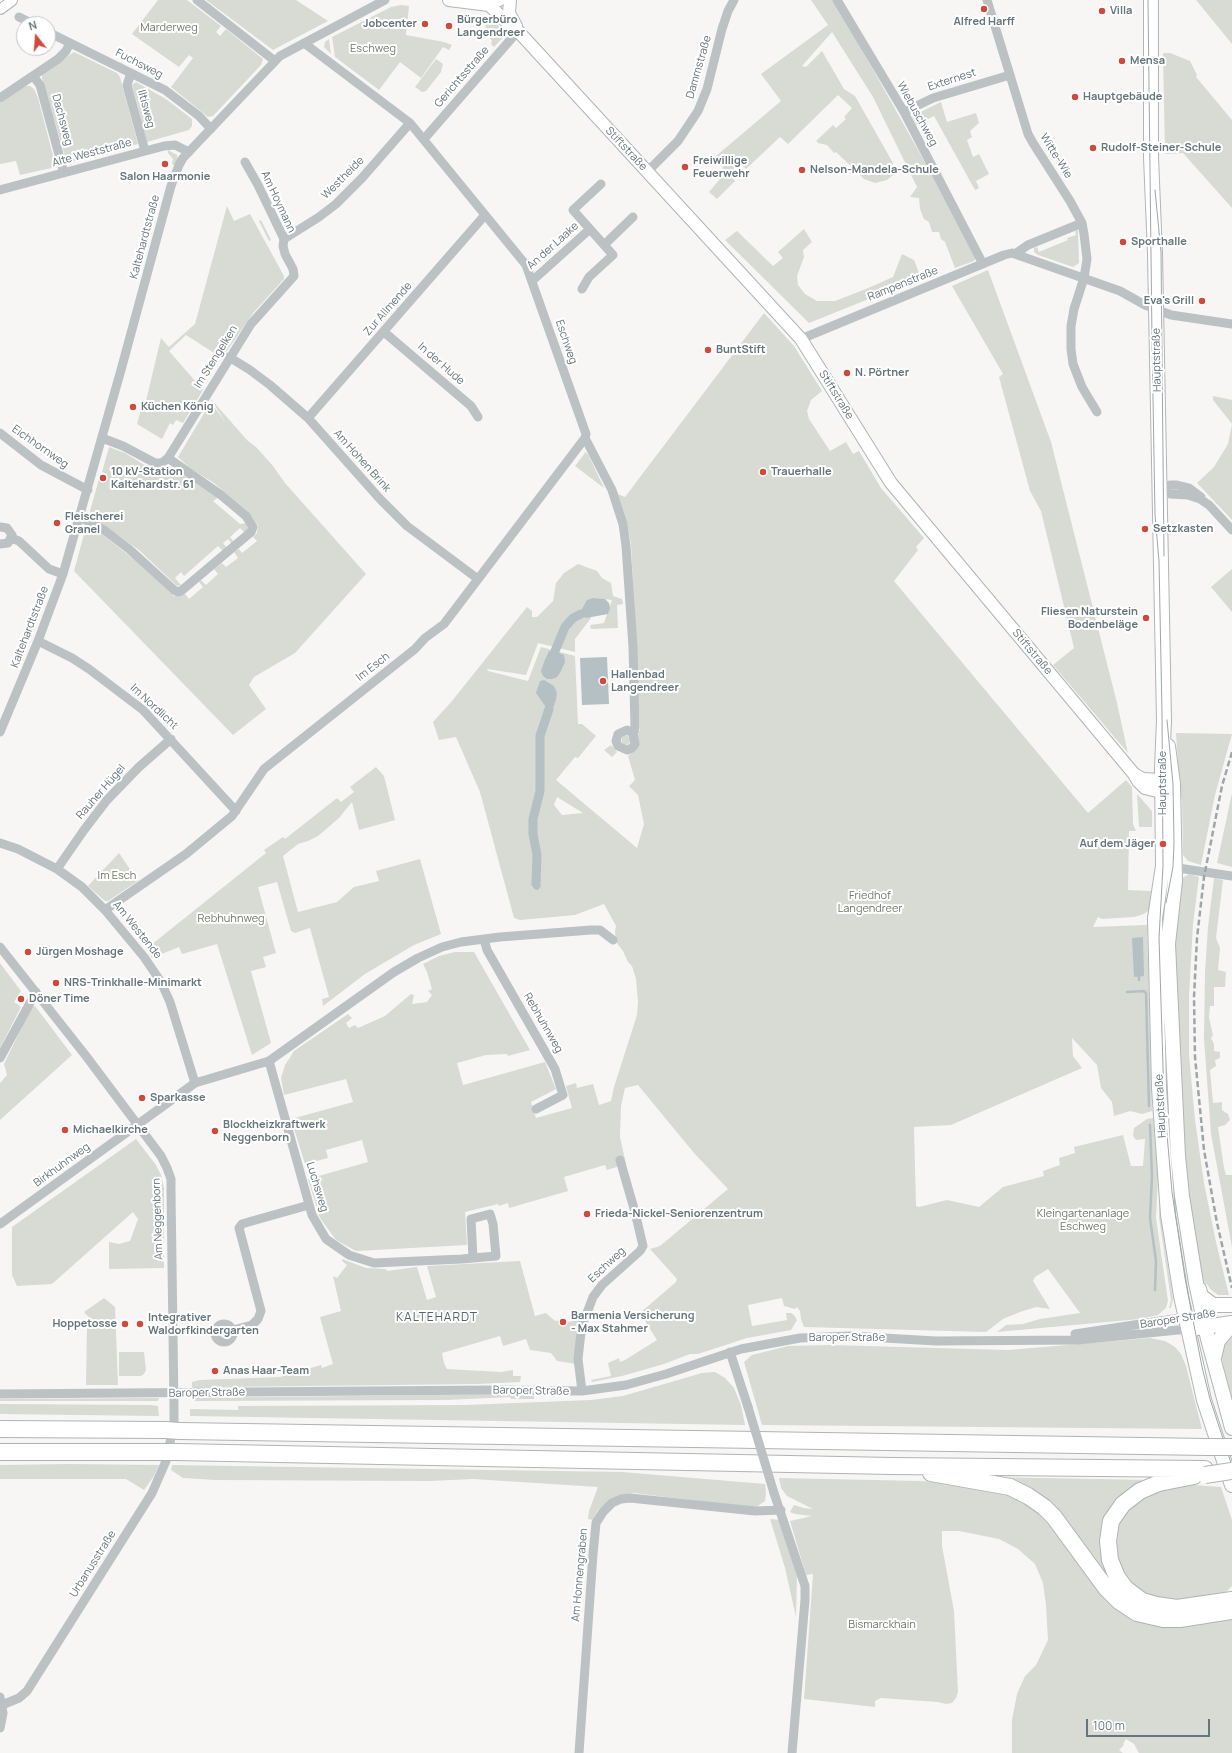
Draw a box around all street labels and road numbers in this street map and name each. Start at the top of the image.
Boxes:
street label: Dammstraße [684,34,714,100]
street label: Gerichtsstraße [432,44,492,110]
street label: Fuchsweg [113,46,165,82]
street label: Externest [926,66,978,94]
street label: Wiebuschweg [894,79,940,149]
street label: Iltisweg [135,89,157,129]
street label: Dachsweg [49,93,75,147]
street label: Stiftstraße [602,124,650,174]
street label: Witte-Wie [1037,131,1075,181]
street label: Alte Weststraße [51,136,133,170]
street label: Westheide [319,154,367,202]
street label: Am Hoymann [258,169,298,235]
street label: Kaltehardtstraße [127,194,163,280]
street label: An der Laake [525,220,581,272]
street label: Rampenstraße [866,264,940,304]
street label: Zur Allmende [361,280,415,338]
street label: Eschweg [552,318,580,366]
street label: Im Stengelken [191,323,241,391]
street label: Hauptstraße [1150,328,1164,392]
street label: In der Hude [415,340,467,388]
street label: Stiftstraße [816,368,856,422]
street label: Eichhornweg [9,423,71,471]
street label: Am Hohen Brink [331,427,393,495]
street label: Kaltehardtstraße [8,584,52,670]
street label: Stiftstraße [1009,627,1055,677]
street label: Im Esch [354,650,392,684]
street label: Im Nordlicht [127,681,181,733]
street label: Hauptstraße [1156,751,1170,815]
street label: Rauher Hügel [74,762,128,822]
street label: Am Westende [110,899,164,961]
street label: Rebhuhnweg [520,991,566,1055]
street label: Hauptstraße [1153,1074,1169,1138]
street label: Birkhuhnweg [31,1140,93,1190]
street label: Luchsweg [303,1160,331,1214]
street label: Am Neggenborn [150,1178,166,1260]
street label: Eschweg [586,1245,628,1285]
street label: Baroper Straße [1139,1307,1217,1331]
street label: Baroper Straße [809,1331,885,1345]
street label: Baroper Straße [493,1384,569,1398]
street label: Baroper Straße [169,1386,245,1400]
street label: Urbanusstraße [67,1528,119,1600]
street label: Am Honnengraben [569,1528,591,1622]

